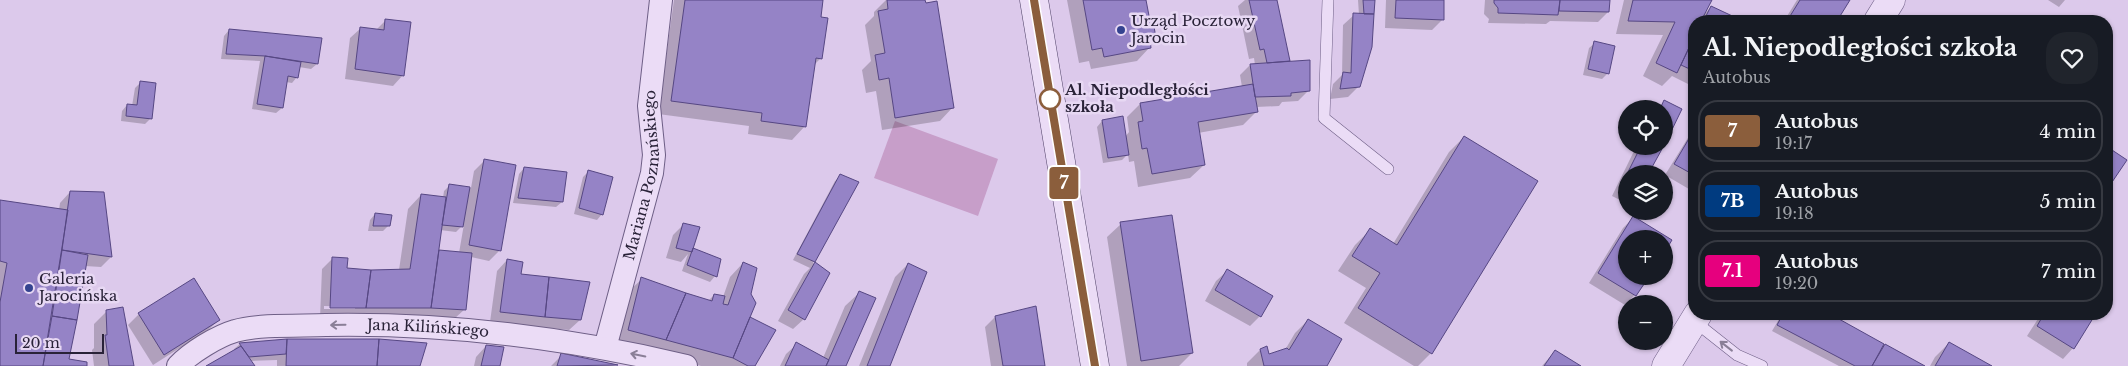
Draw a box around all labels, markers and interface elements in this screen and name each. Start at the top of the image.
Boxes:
place label: Urząd Pocztowy Jarocin [1129,11,1256,47]
marker: Urząd Pocztowy Jarocin [1115,24,1127,36]
button: heart [2046,32,2098,84]
text: Al. Niepodległości szkoła [1703,33,2017,62]
text: Autobus [1703,67,1771,87]
place label: Al. Niepodległości szkoła [1064,80,1209,116]
marker: Al. Niepodległości szkoła [1039,88,1061,110]
street label: Mariana Poznańskiego [619,89,663,262]
map controls [1618,100,1673,350]
button: locate [1618,100,1673,155]
text: Autobus [1775,110,1858,133]
text: 7 [1728,120,1737,142]
text: 4 min [2039,120,2096,143]
text: 19:17 [1775,133,1812,153]
button: layers [1618,165,1673,220]
line badge: 7 [1048,167,1080,199]
text: 7 [1059,172,1069,194]
text: Autobus [1775,180,1858,203]
text: 7B [1721,190,1744,212]
text: 5 min [2040,190,2096,213]
text: 19:18 [1775,203,1814,223]
button: + [1618,230,1673,285]
text: Autobus [1775,250,1858,273]
text: 7.1 [1722,260,1743,282]
text: 7 min [2041,260,2096,283]
place label: Galeria Jarocińska [37,269,118,305]
text: 19:20 [1775,273,1818,293]
marker: Galeria Jarocińska [23,282,35,294]
button: − [1618,295,1673,350]
street label: Jana Kilińskiego [365,315,490,341]
one-way arrow [330,320,346,330]
scale bar [15,331,104,354]
text: 20 m [22,334,60,352]
one-way arrow [1720,341,1733,352]
one-way arrow [631,350,647,359]

